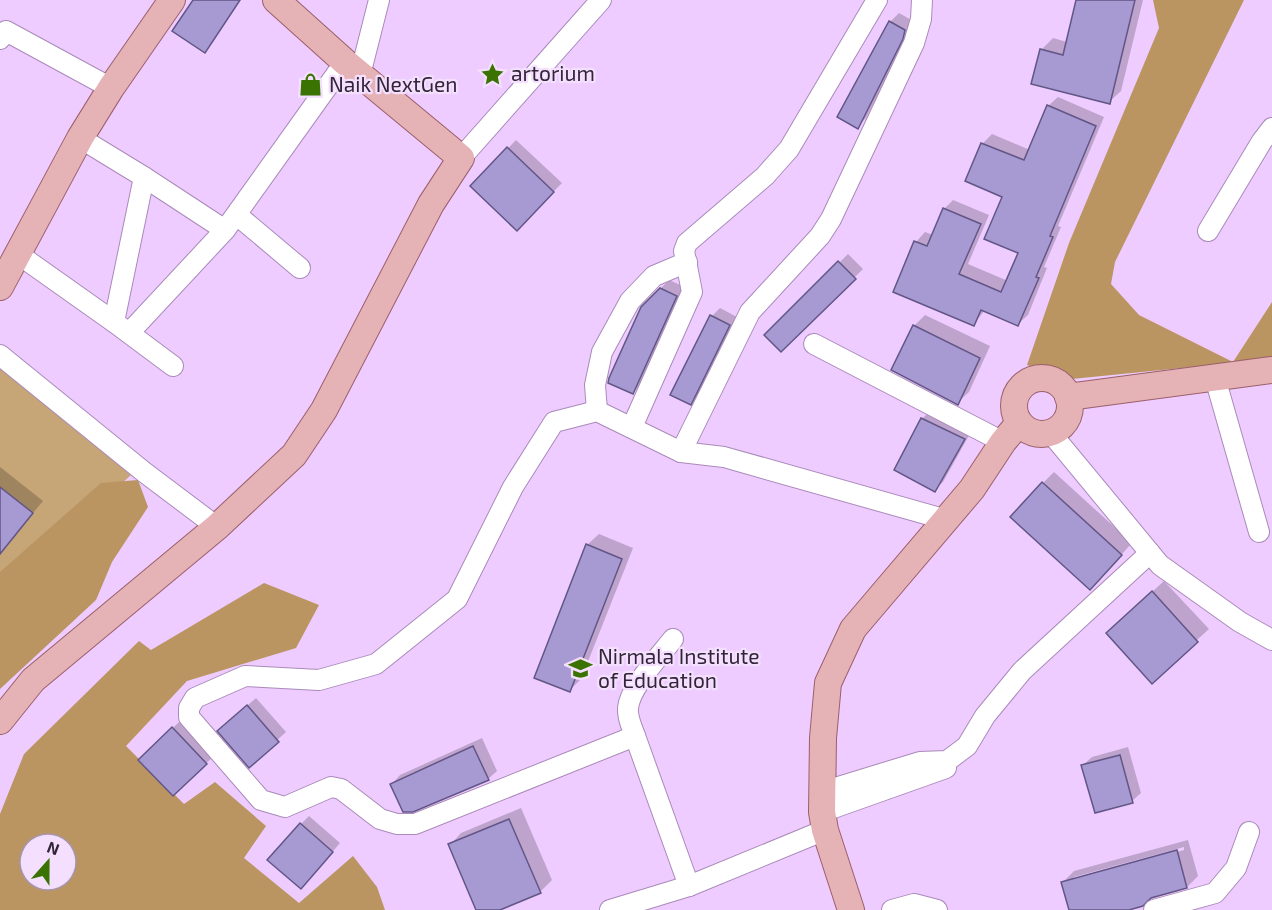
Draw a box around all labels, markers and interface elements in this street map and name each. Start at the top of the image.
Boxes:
place label: artorium [511,60,595,85]
place icon: artorium [480,61,506,87]
place label: Naik NextGen [329,71,458,96]
shop icon: Naik NextGen [298,72,324,98]
place label: Nirmala Institute of Education [598,643,760,692]
school or university icon: Nirmala Institute of Education [567,656,593,682]
north arrow [18,832,78,892]
text: N [45,837,62,858]

